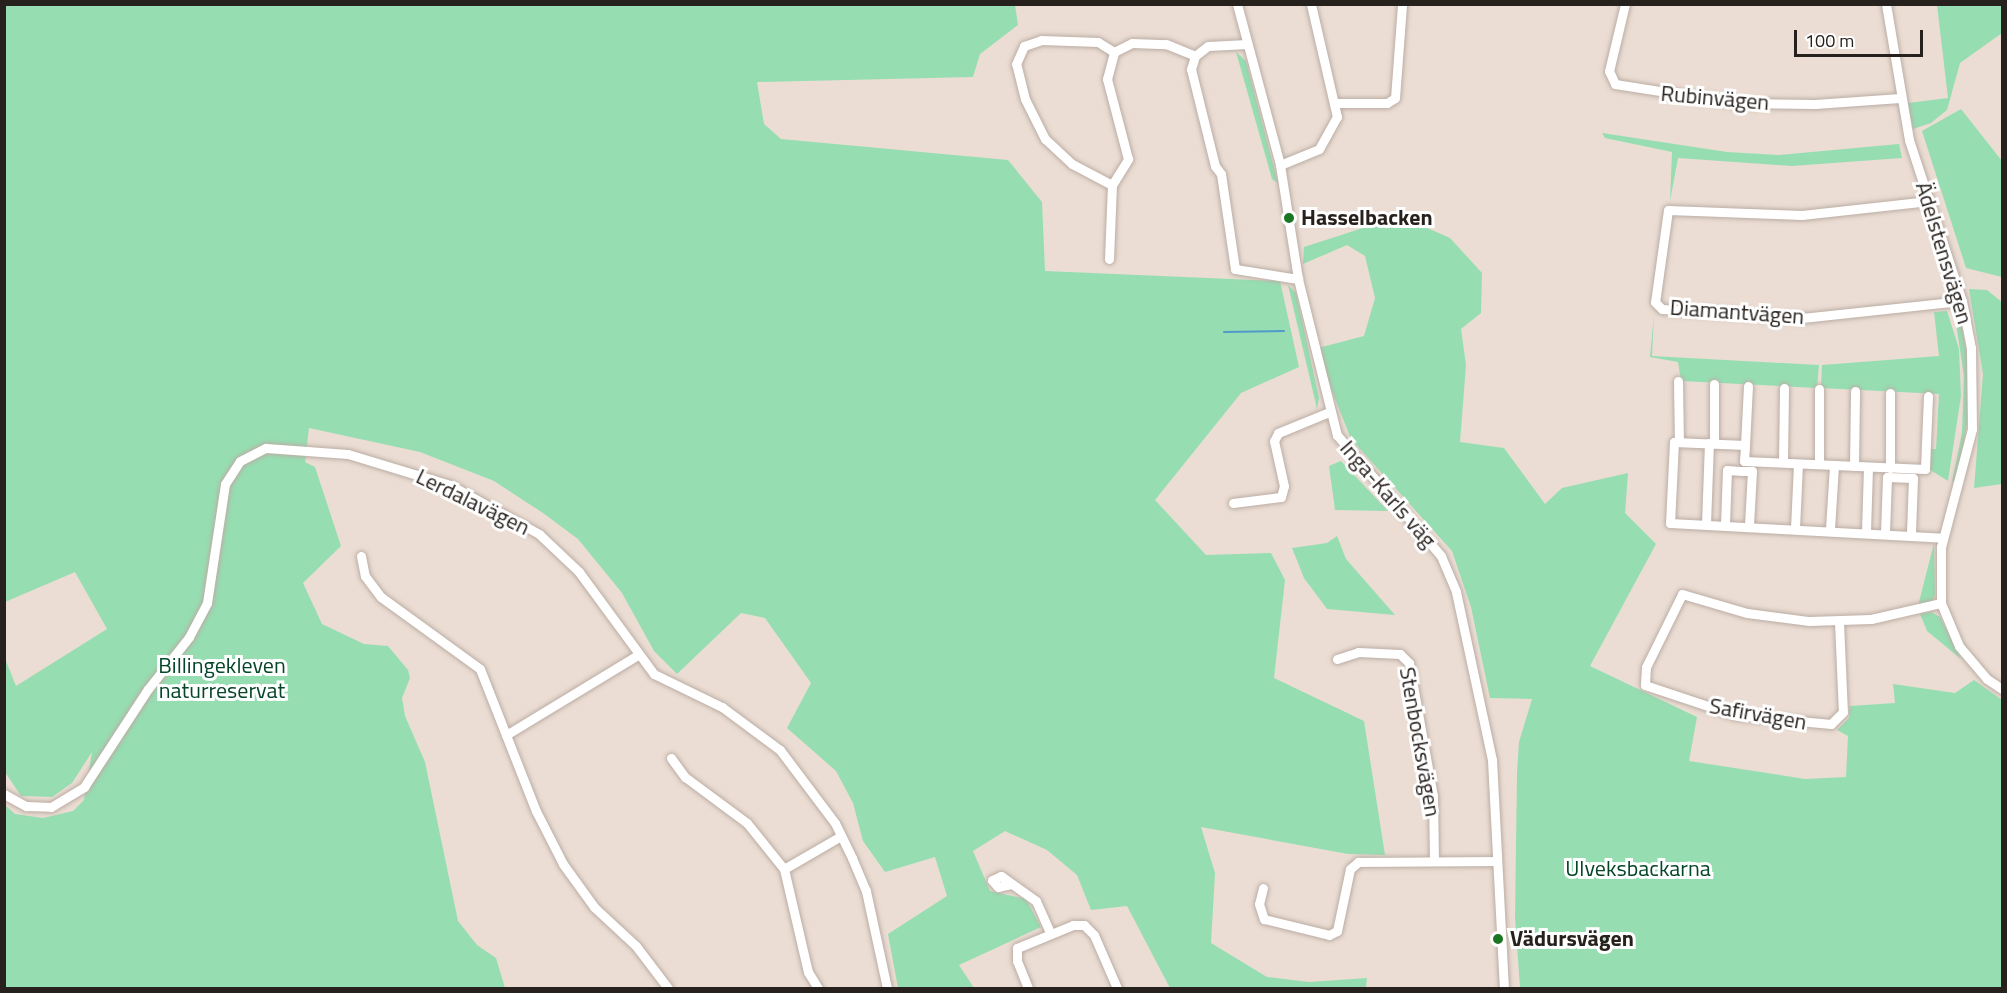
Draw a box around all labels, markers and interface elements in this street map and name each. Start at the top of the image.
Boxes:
scale bar [1797,18,1926,56]
text: 100 m [1805,27,1854,54]
street label: Rubinvägen [1660,80,1770,116]
street label: Ädelstensvägen [1910,179,1978,327]
place label: Hasselbacken [1301,205,1433,231]
marker: Hasselbacken [1282,211,1296,225]
street label: Diamantvägen [1669,294,1805,330]
street label: Inga-Karls väg [1334,435,1442,553]
street label: Lerdalavägen [412,463,534,541]
park label: Billingekleven naturreservat [158,652,286,704]
street label: Stenbocksvägen [1394,665,1446,819]
street label: Safirvägen [1707,692,1809,736]
park label: Ulveksbackarna [1565,856,1711,882]
place label: Vädursvägen [1510,926,1634,952]
marker: Vädursvägen [1491,932,1505,946]

